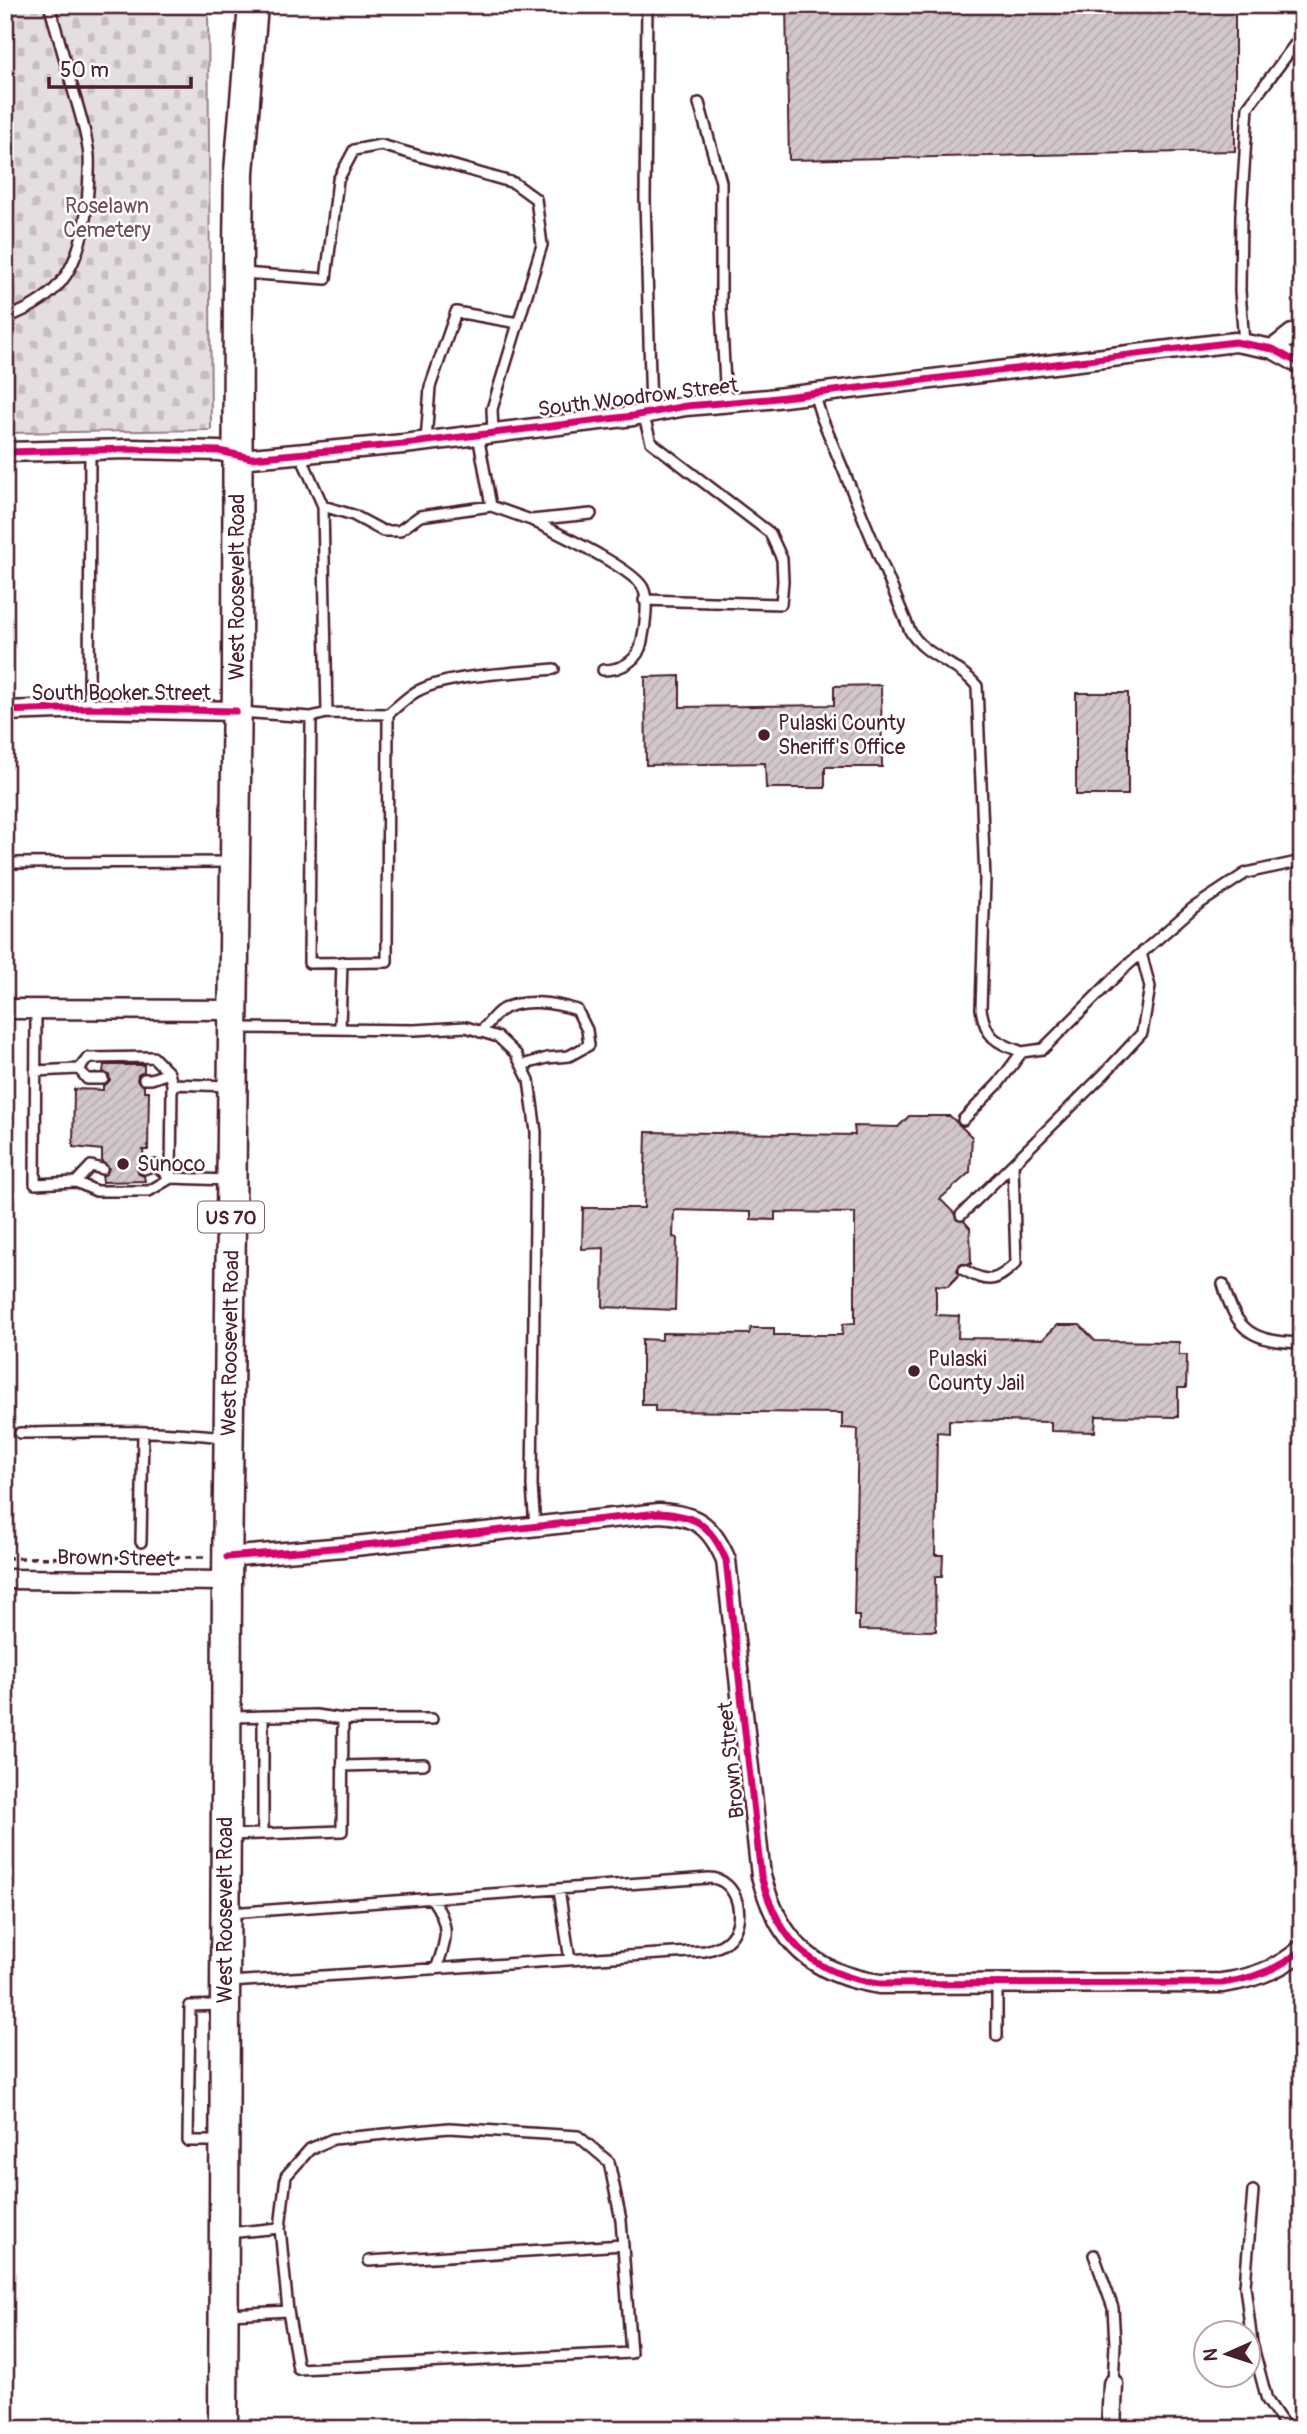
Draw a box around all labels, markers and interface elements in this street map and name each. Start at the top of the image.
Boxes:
scale bar [49,46,191,90]
text: 50 m [60,57,109,84]
park label: Roselawn Cemetery [63,193,151,244]
street label: South Woodrow Street [536,372,740,423]
street label: West Roosevelt Road [224,494,251,680]
street label: South Booker Street [31,680,211,707]
place label: Pulaski County Sheriff's Office [778,710,906,761]
marker: Pulaski County Sheriff's Office [756,727,772,743]
place label: Sunoco [137,1151,205,1178]
marker: Sunoco [115,1156,131,1172]
road number: US 70 [198,1202,264,1232]
street label: West Roosevelt Road [215,1250,246,1436]
place label: Pulaski County Jail [928,1346,1025,1397]
marker: Pulaski County Jail [906,1363,922,1379]
street label: Brown Street [57,1544,176,1573]
street label: Brown Street [712,1700,751,1820]
street label: West Roosevelt Road [212,1817,239,2003]
north arrow [1192,2318,1262,2388]
text: N [1199,2348,1223,2362]

